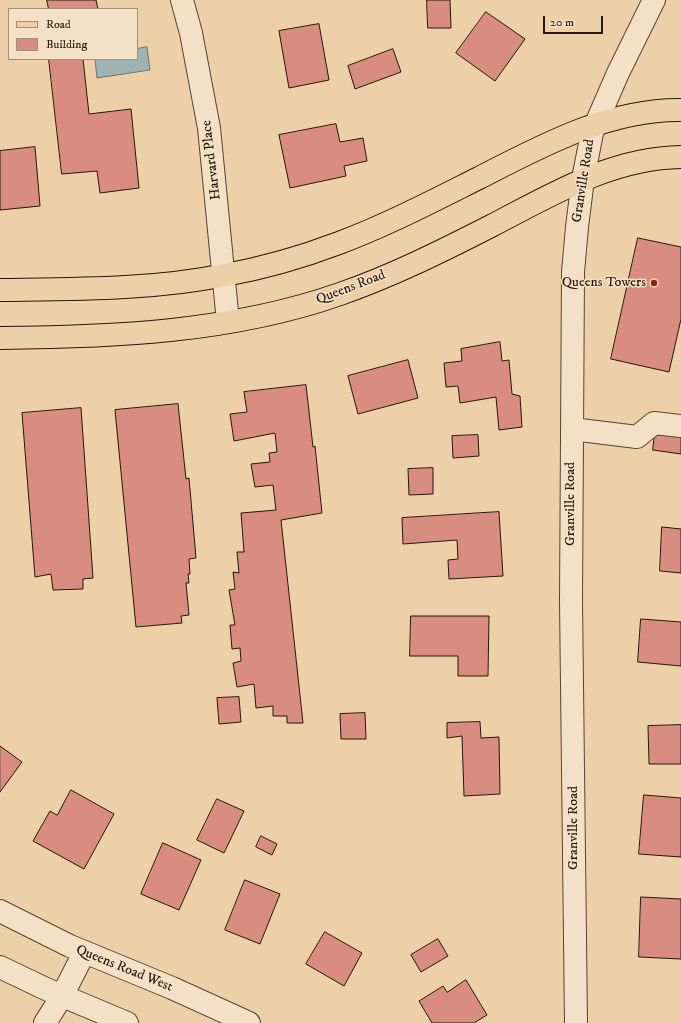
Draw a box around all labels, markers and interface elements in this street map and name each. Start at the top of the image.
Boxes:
legend [8,8,138,60]
scale bar [545,8,605,34]
text: 20 m [550,15,574,30]
text: Road [46,17,71,32]
text: Building [46,37,87,52]
street label: Harvard Place [199,119,225,201]
street label: Granville Road [569,138,599,224]
street label: Queens Road [314,267,388,309]
place label: Queens Towers [562,275,646,291]
marker: Queens Towers [649,278,659,288]
street label: Granville Road [563,462,579,546]
street label: Granville Road [566,786,582,870]
street label: Queens Road West [73,942,175,996]

